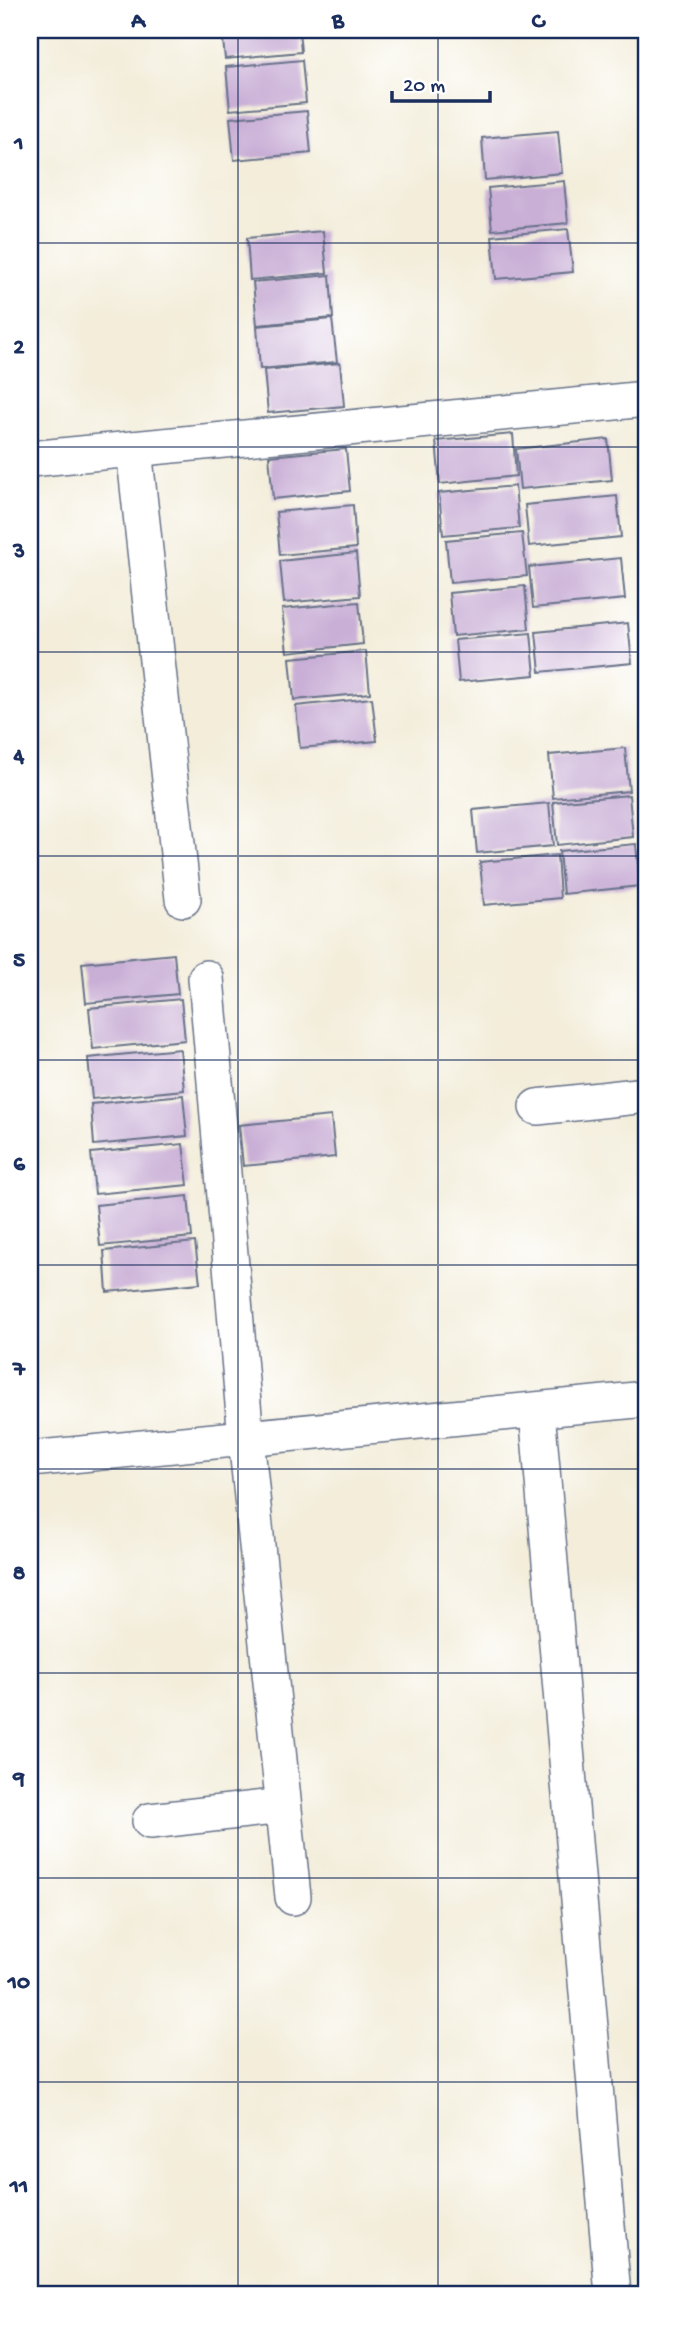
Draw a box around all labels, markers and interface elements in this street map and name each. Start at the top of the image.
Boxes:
text: A [130,9,146,36]
text: B [331,9,345,36]
text: C [532,9,547,36]
scale bar [392,60,490,104]
text: 20 m [403,75,445,100]
text: 1 [13,131,24,158]
text: 2 [13,335,25,362]
text: 3 [12,539,25,566]
text: 4 [13,744,25,771]
text: 5 [13,948,25,975]
text: 6 [13,1152,26,1179]
text: 7 [12,1357,26,1384]
text: 8 [13,1561,26,1588]
text: 9 [12,1766,25,1793]
text: 10 [7,1970,30,1997]
text: 11 [9,2174,28,2201]

